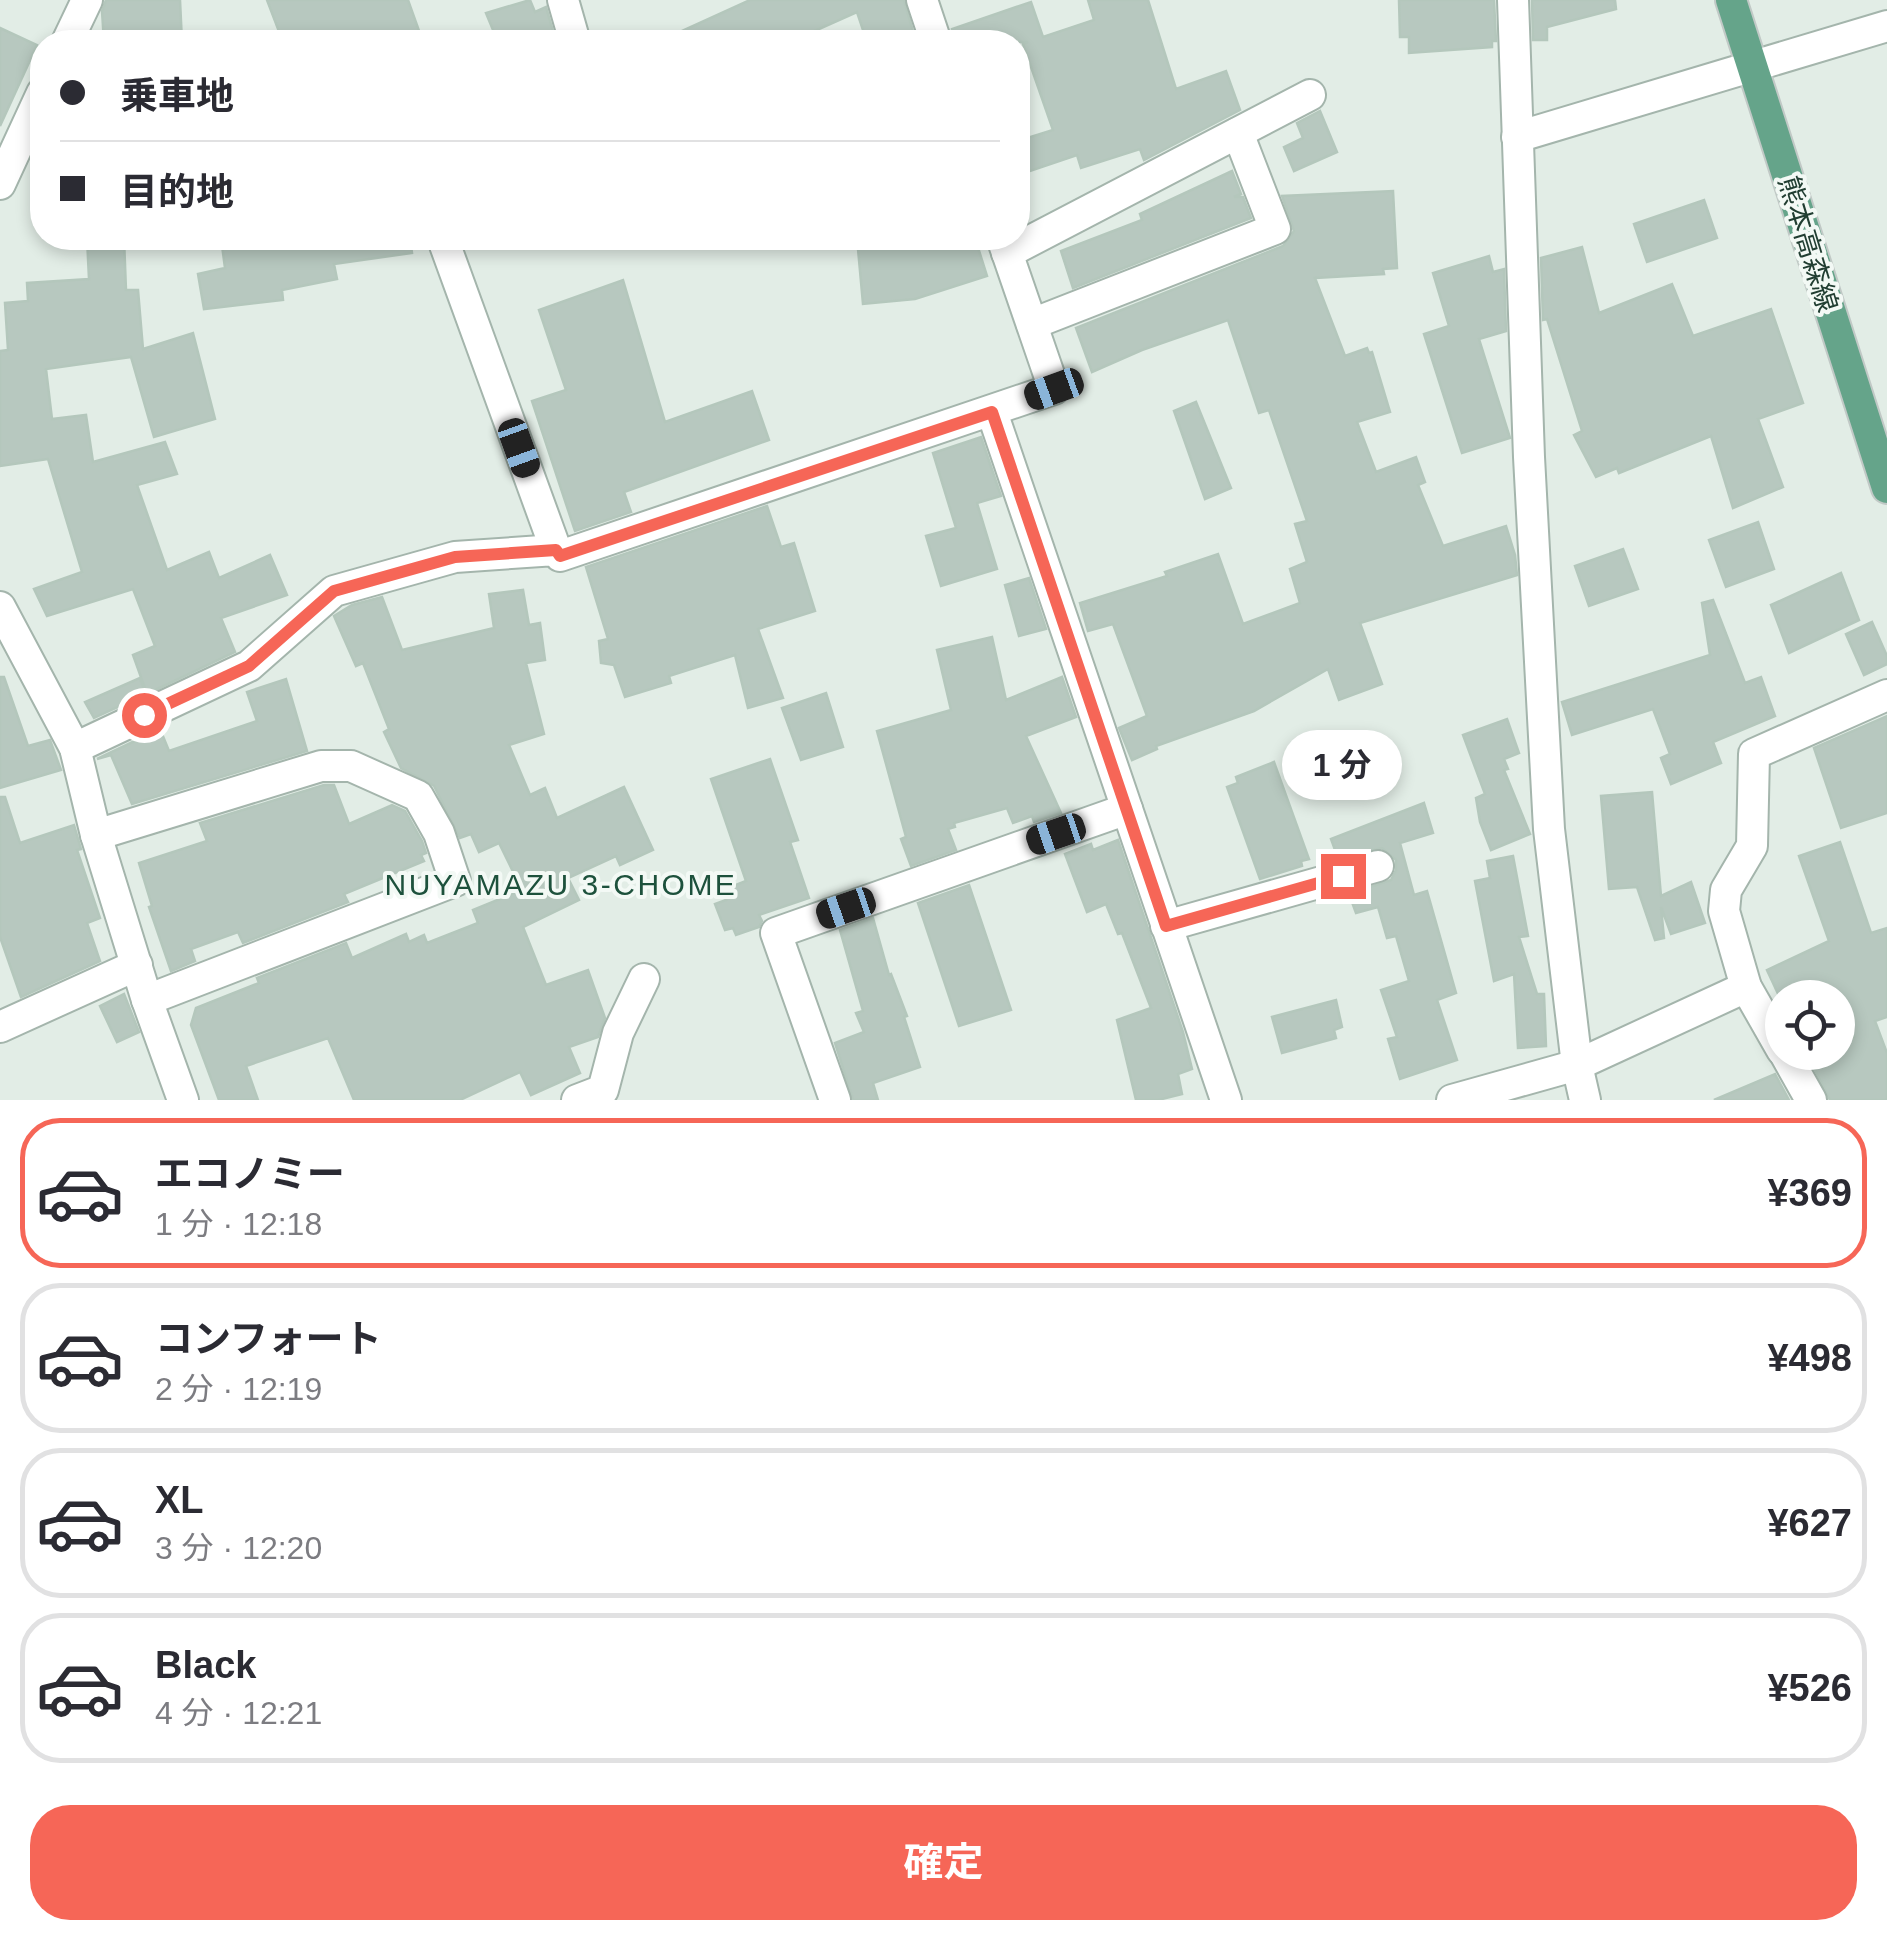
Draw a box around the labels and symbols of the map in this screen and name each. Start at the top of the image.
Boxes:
street label: 熊本高森線 [1773,173,1843,315]
car [1021,365,1087,413]
car [495,415,543,481]
route start [122,693,167,738]
callout: 1 分 [1283,731,1403,801]
car [1023,810,1089,858]
route end [1321,854,1366,899]
district label: NUYAMAZU 3-CHOME [385,868,737,901]
car [813,884,879,932]

